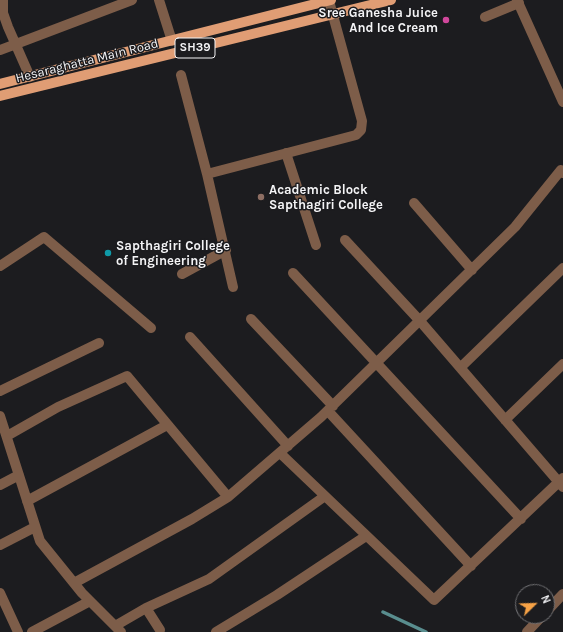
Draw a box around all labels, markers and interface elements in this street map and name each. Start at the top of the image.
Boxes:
place label: Sree Ganesha Juice And Ice Cream [318,5,438,36]
marker: Sree Ganesha Juice And Ice Cream [441,15,451,25]
street label: Hesaraghatta Main Road [14,36,160,86]
road number: SH39 [175,38,215,58]
place label: Academic Block Sapthagiri College [269,182,383,213]
marker: Academic Block Sapthagiri College [256,192,266,202]
place label: Sapthagiri College of Engineering [116,238,230,269]
marker: Sapthagiri College of Engineering [103,248,113,258]
north arrow [515,584,555,624]
text: N [538,593,553,606]

